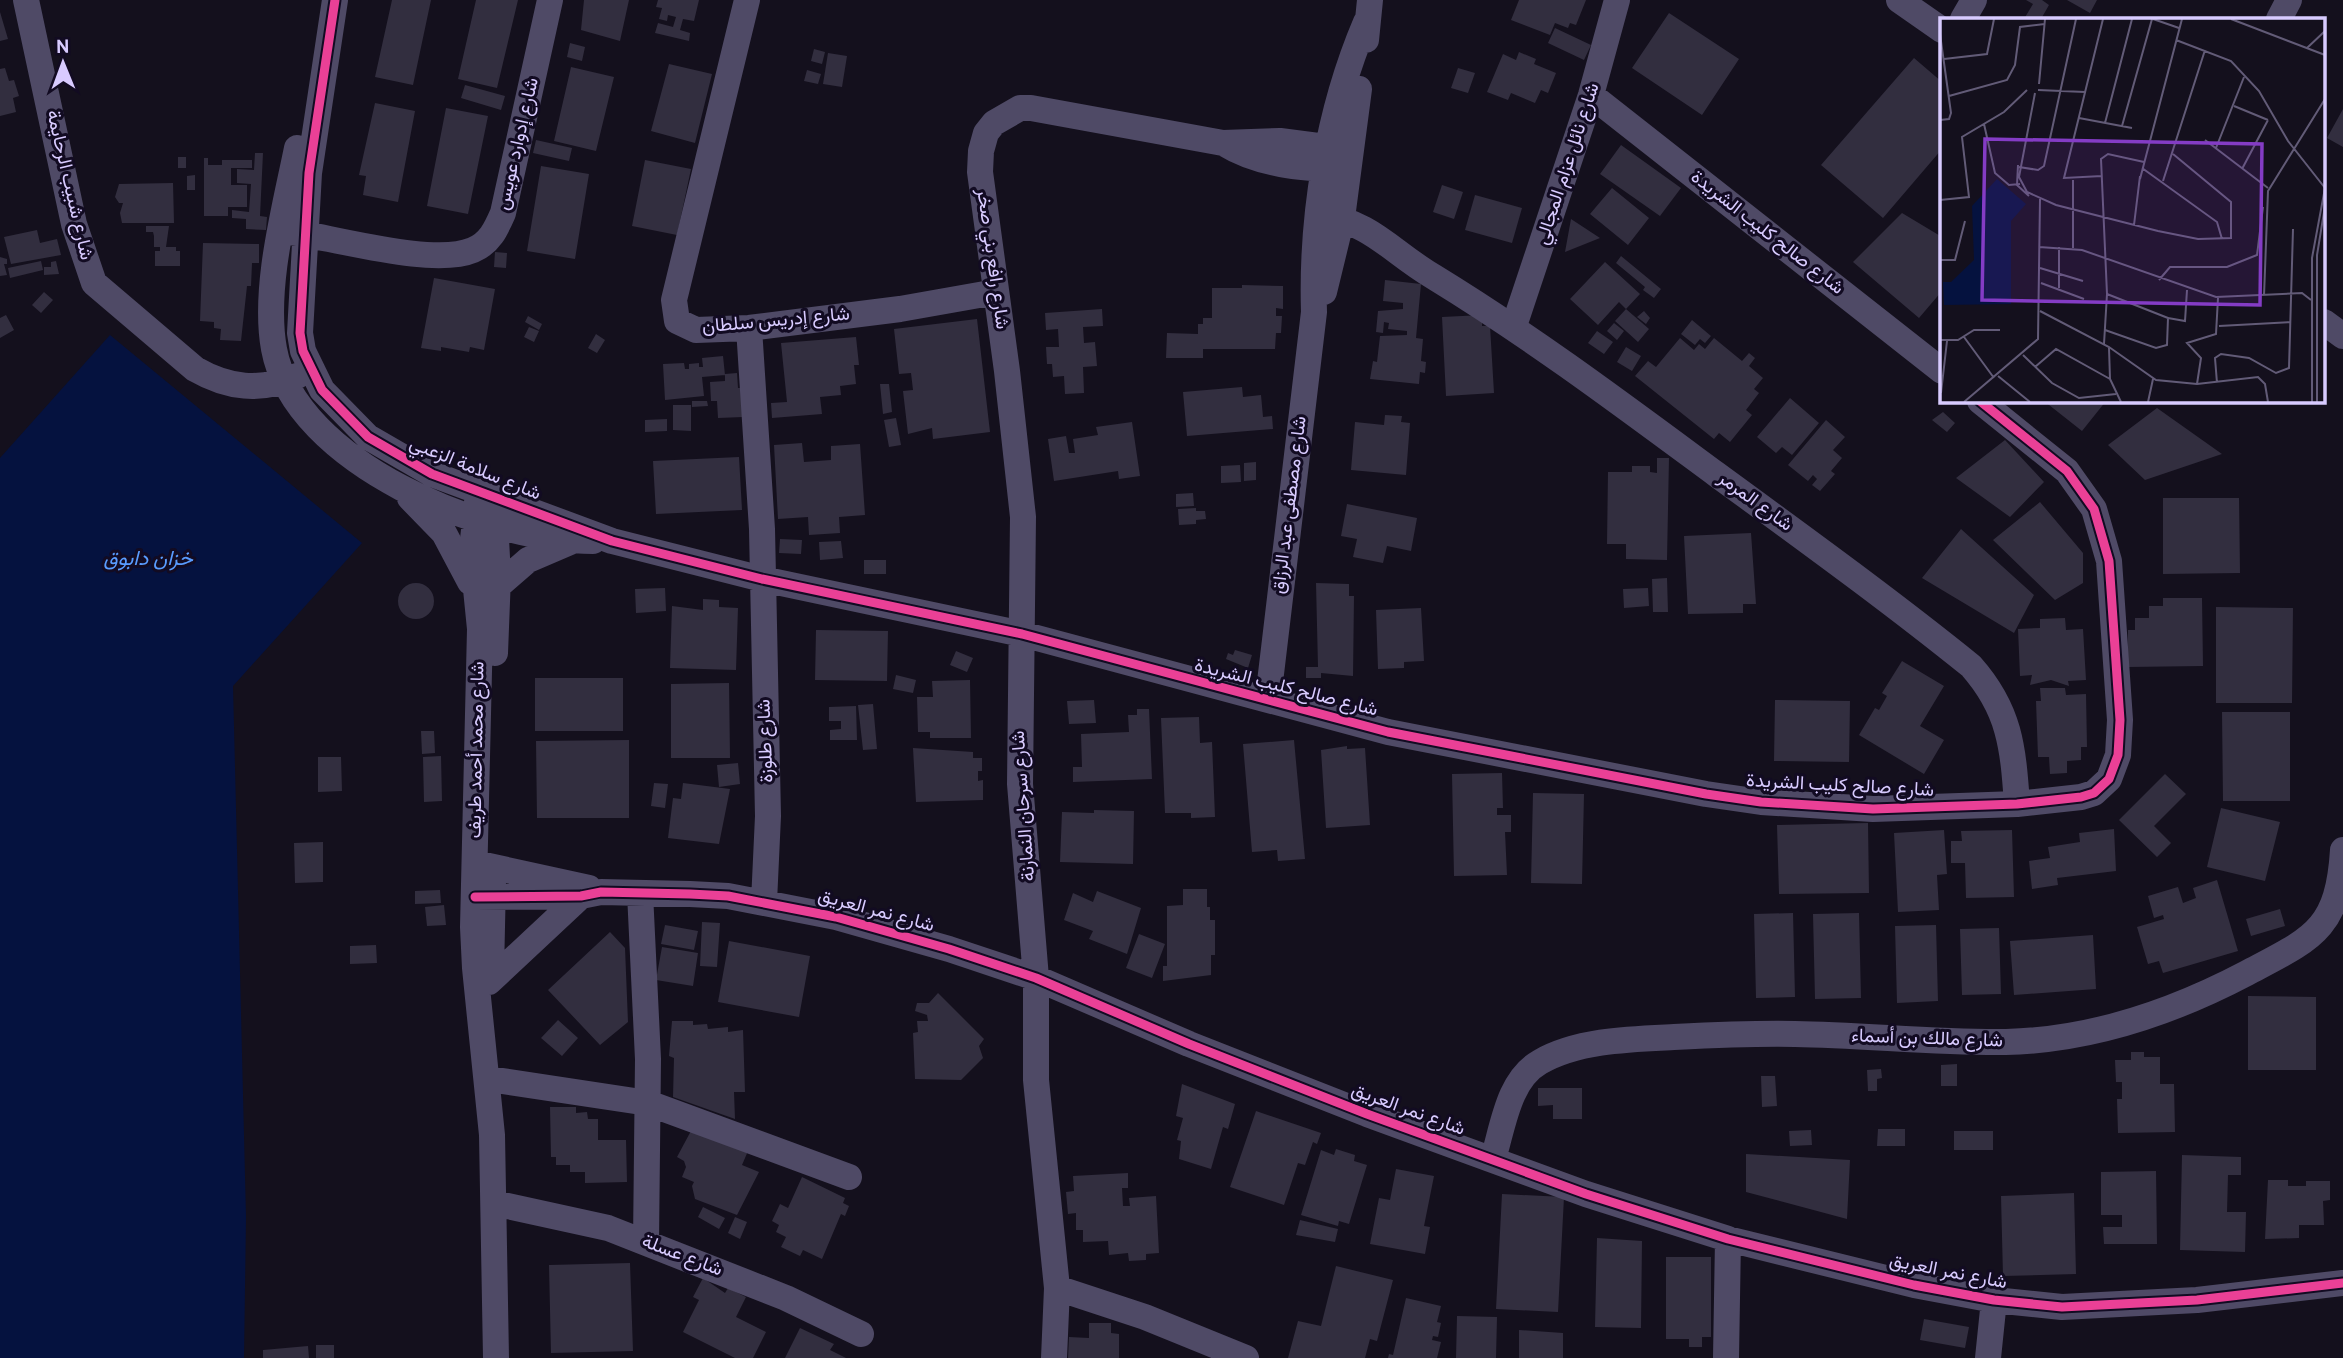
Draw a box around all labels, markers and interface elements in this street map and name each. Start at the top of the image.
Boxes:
inset map [1940,18,2326,402]
north arrow [28,28,98,98]
text: N [56,36,70,60]
street label: شارع إدوارد عويس [491,75,545,213]
street label: شارع نائل عزام المجالي [1531,80,1607,249]
street label: شارع شبيب الرحايمة [40,108,98,262]
street label: شارع صالح كليب الشريدة [1685,166,1849,300]
street label: شارع رافع بني صخر [968,186,1014,331]
street label: شارع إدريس سلطان [701,303,851,339]
street label: شارع مصطفى عبد الرزاق [1267,415,1313,595]
street label: شارع سلامة الزعبي [405,432,544,508]
street label: شارع المرمر [1712,466,1797,537]
water label: خزان دابوق [103,546,194,573]
street label: شارع صالح كليب الشريدة [1192,654,1380,722]
street label: شارع محمد أحمد طريف [463,661,491,839]
street label: شارع طلوزة [753,699,779,783]
street label: شارع سرحان النمارنة [1007,730,1041,882]
street label: شارع صالح كليب الشريدة [1745,769,1935,803]
street label: شارع نمر العريق [815,884,937,938]
street label: شارع مالك بن أسماء [1851,1024,2003,1054]
street label: شارع نمر العريق [1348,1078,1468,1142]
street label: شارع عسلة [638,1230,726,1282]
street label: شارع نمر العريق [1887,1249,2009,1295]

